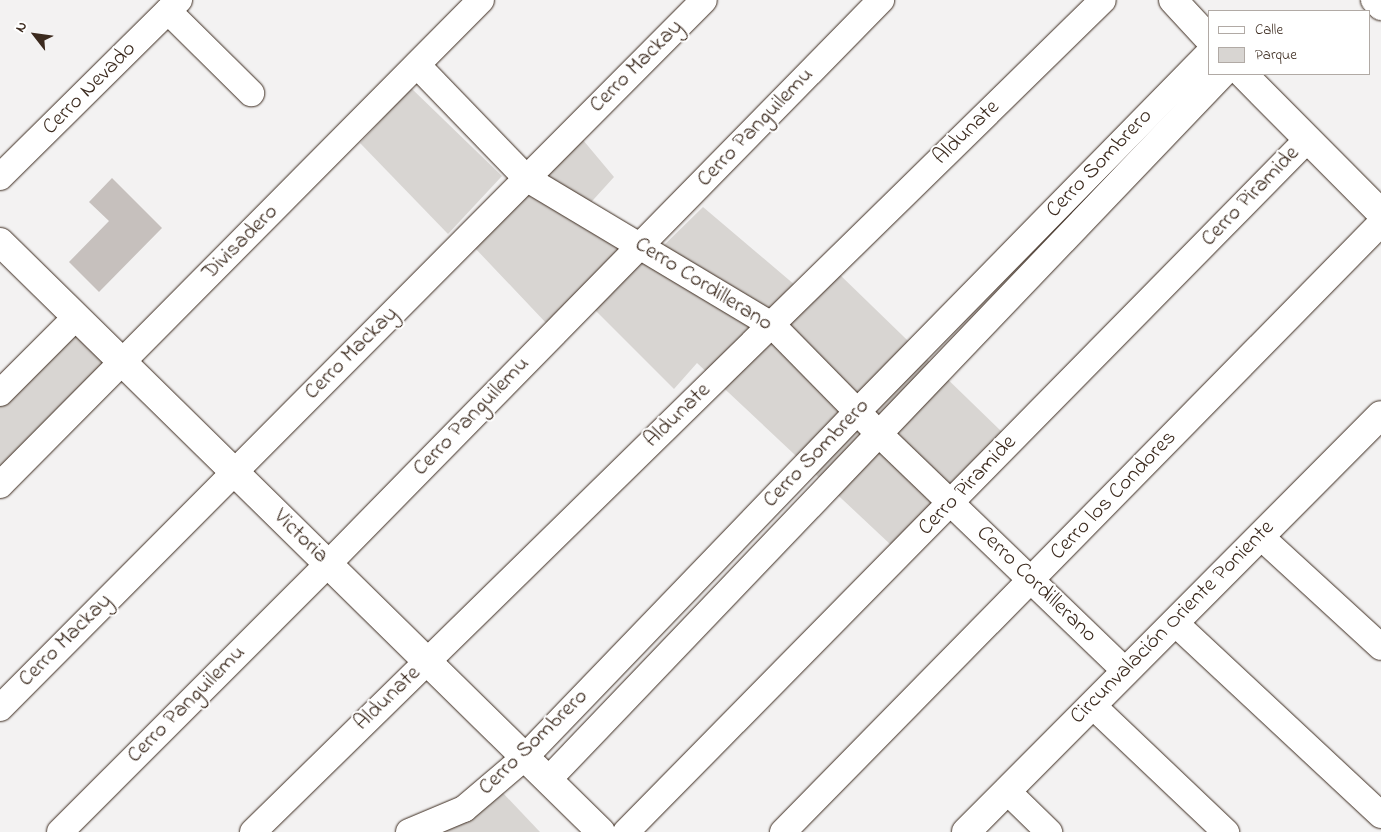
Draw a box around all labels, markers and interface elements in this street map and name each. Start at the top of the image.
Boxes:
north arrow [10,10,60,60]
legend [1208,10,1371,75]
street label: Cerro Mackay [585,15,689,119]
text: N [10,18,33,37]
text: Calle [1255,19,1283,41]
street label: Cerro Nevado [38,37,142,141]
text: Parque [1255,44,1297,66]
street label: Cerro Panguilemu [692,63,820,193]
street label: Aldunate [928,95,1006,171]
street label: Cerro Sombrero [1041,104,1159,224]
street label: Cerro Piramide [1196,141,1306,253]
street label: Divisadero [198,200,284,286]
street label: Cerro Cordillerano [629,232,777,338]
street label: Cerro Mackay [300,302,404,406]
street label: Cerro Panguilemu [408,352,536,482]
street label: Aldunate [639,378,717,454]
street label: Cerro Sombrero [758,394,876,514]
street label: Cerro los Condores [1045,426,1183,566]
street label: Cerro Piramide [913,430,1023,542]
street label: Victoria [267,504,333,570]
street label: Circunvalación Oriente Poniente [1065,515,1281,731]
street label: Cerro Cordillerano [970,521,1102,649]
street label: Cerro Mackay [14,589,118,693]
street label: Cerro Panguilemu [122,640,252,770]
street label: Aldunate [349,661,427,737]
street label: Cerro Sombrero [474,684,594,802]

